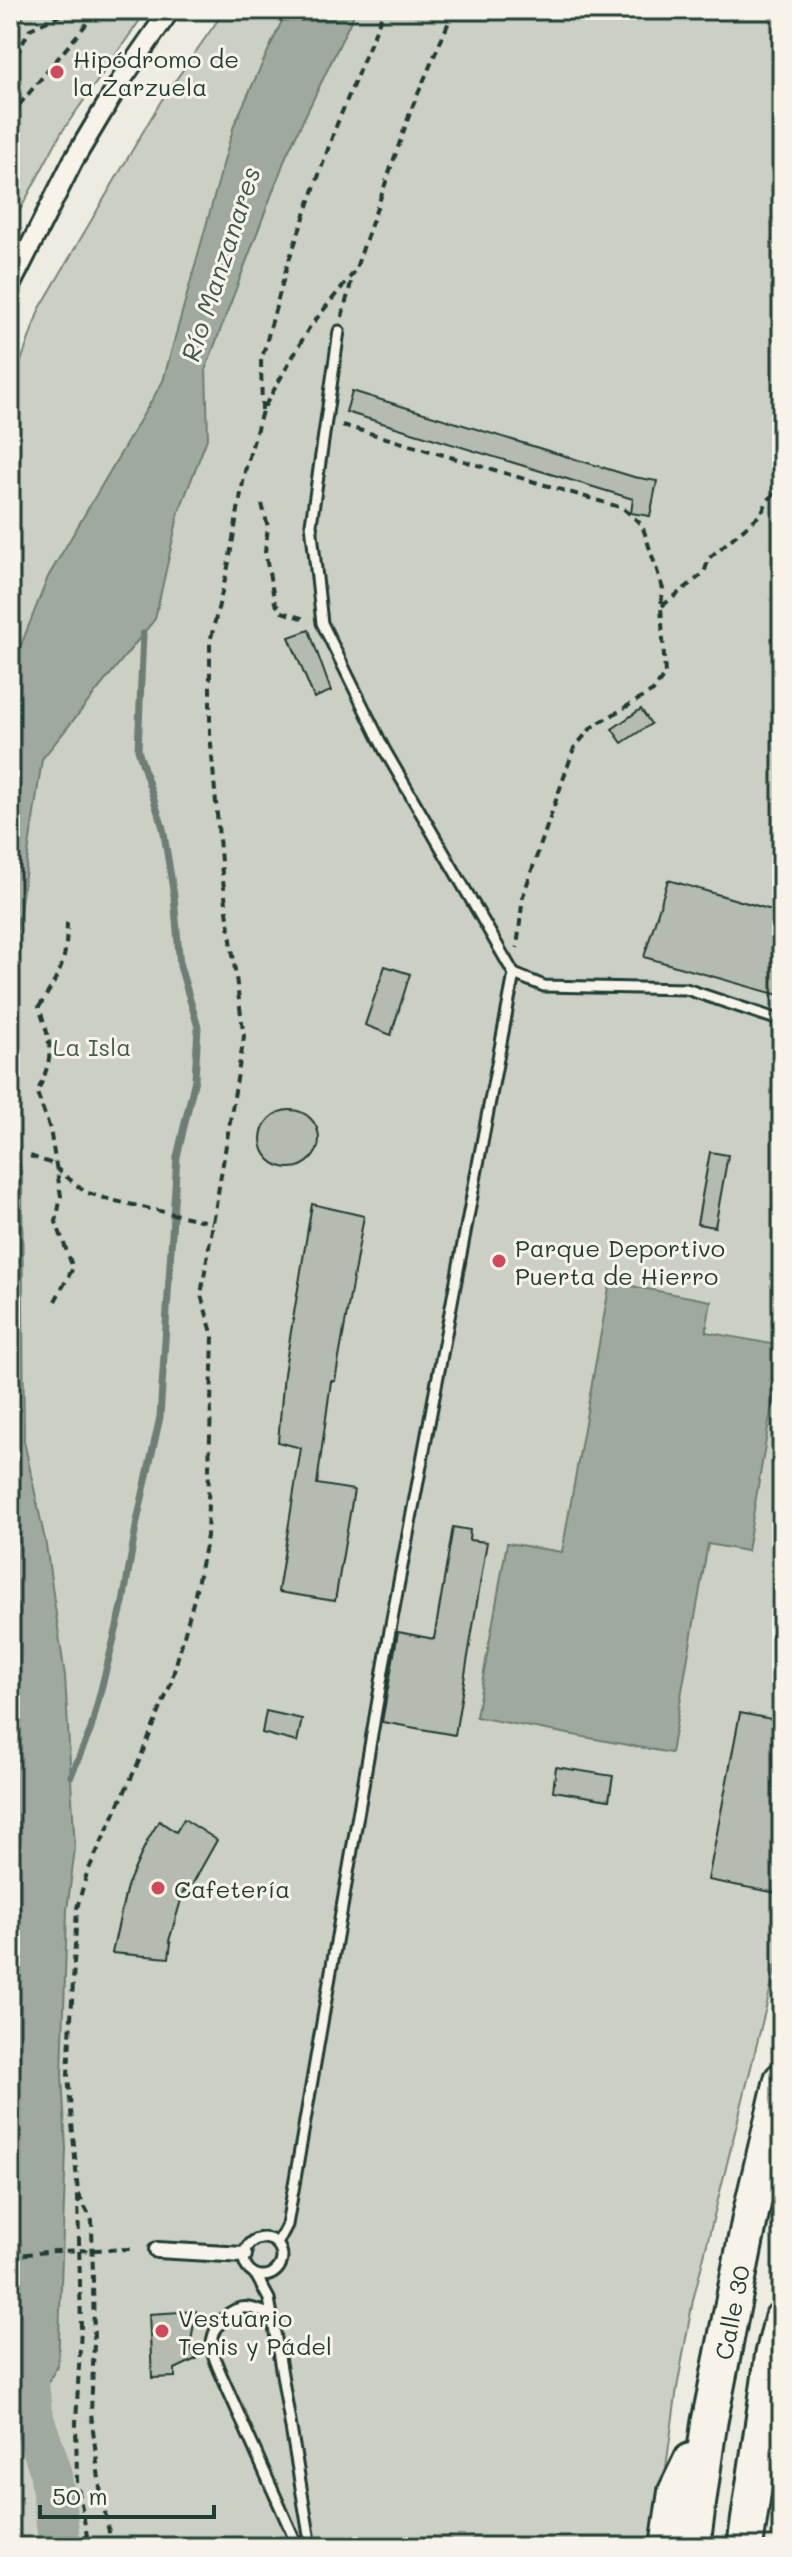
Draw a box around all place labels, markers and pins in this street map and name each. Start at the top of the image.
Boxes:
place label: Hipódromo de la Zarzuela [73,43,239,102]
marker: Hipódromo de la Zarzuela [48,63,66,81]
place label: Parque Deportivo Puerta de Hierro [515,1232,725,1291]
marker: Parque Deportivo Puerta de Hierro [490,1252,508,1270]
place label: Cafetería [174,1873,290,1904]
marker: Cafetería [149,1879,167,1897]
place label: Vestuario Tenis y Pádel [178,2302,332,2361]
marker: Vestuario Tenis y Pádel [153,2322,171,2340]

